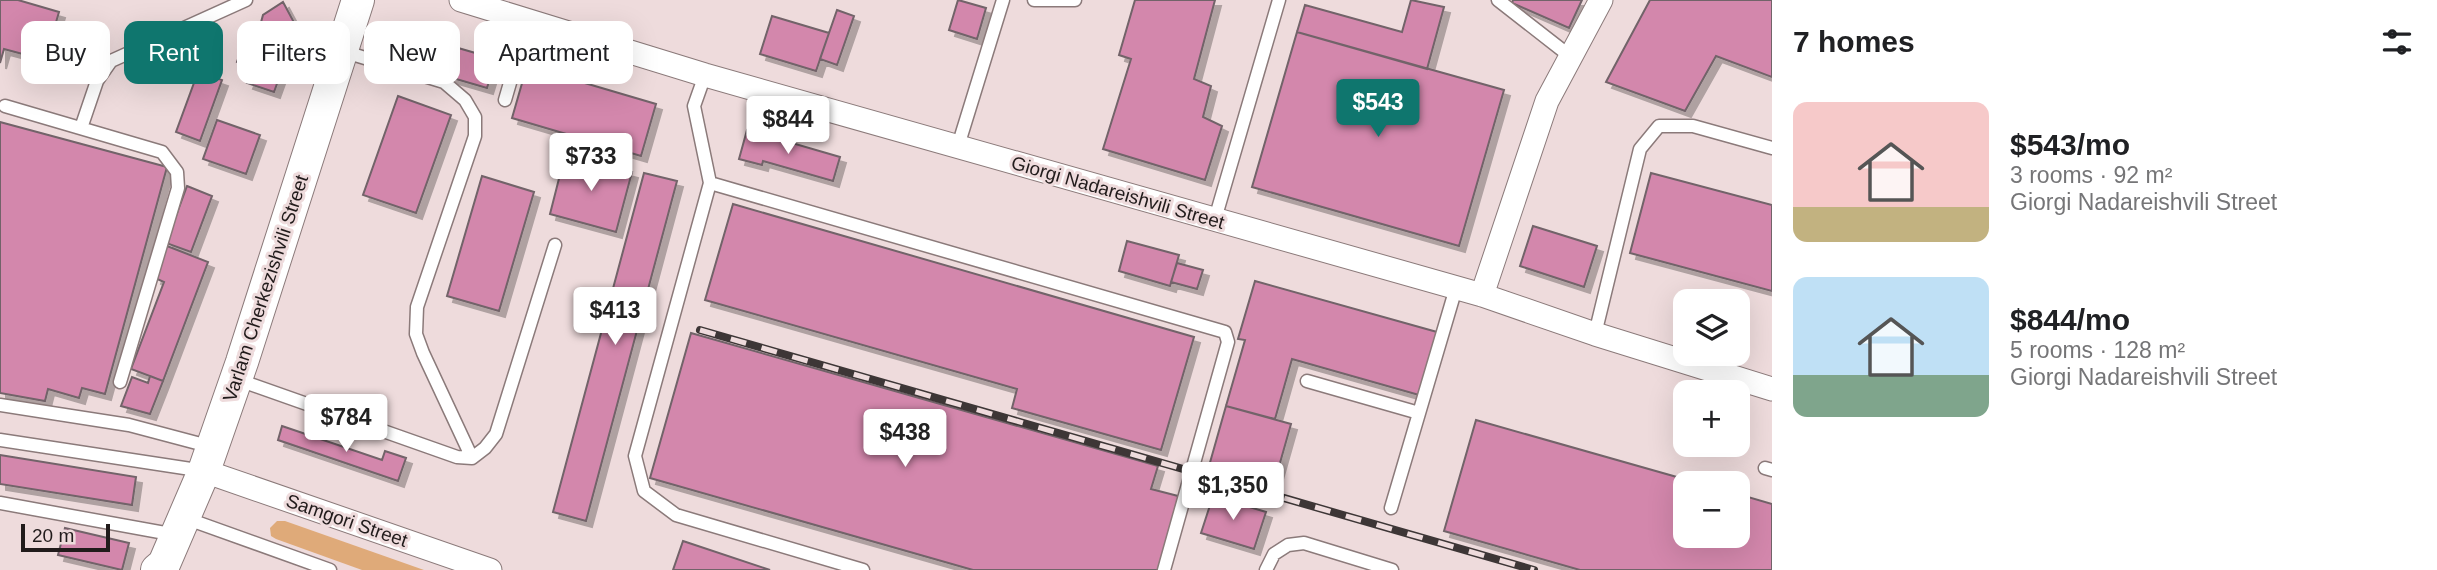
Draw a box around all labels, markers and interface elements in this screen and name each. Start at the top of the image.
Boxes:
chip: Buy [21,21,110,84]
chip: Rent [124,21,223,84]
chip: Filters [237,21,350,84]
chip: New [364,21,460,84]
chip: Apartment [474,21,633,84]
icon: filters [2378,23,2416,61]
text: 7 homes [1793,25,1915,58]
pin: $543 [1337,80,1419,139]
text: $543 [1352,89,1404,115]
pin: $844 [747,96,829,156]
text: $844 [762,106,814,132]
text: $543/mo [2010,128,2130,161]
icon: home [1849,130,1933,214]
pin: $733 [550,134,632,193]
text: $733 [565,143,617,169]
street label: Giorgi Nadareishvili Street [1009,152,1228,233]
text: 3 rooms · 92 m² [2010,162,2172,188]
street label: Varlam Cherkezishvili Street [219,171,312,404]
text: Giorgi Nadareishvili Street [2010,189,2277,215]
pin: $413 [574,288,656,347]
map controls [1673,289,1750,548]
button: layers [1673,289,1750,366]
text: $413 [589,297,641,323]
text: $844/mo [2010,303,2130,336]
icon: home [1849,305,1933,389]
text: 5 rooms · 128 m² [2010,337,2185,363]
text: Giorgi Nadareishvili Street [2010,364,2277,390]
button: + [1673,380,1750,457]
pin: $784 [305,394,387,454]
text: $784 [320,404,372,430]
pin: $438 [864,410,946,469]
text: $438 [879,419,931,445]
pin: $1,350 [1176,462,1290,522]
button: − [1673,471,1750,548]
text: $1,350 [1198,472,1268,498]
street label: Samgori Street [284,490,411,551]
scale bar [21,521,110,553]
text: 20 m [32,525,74,546]

